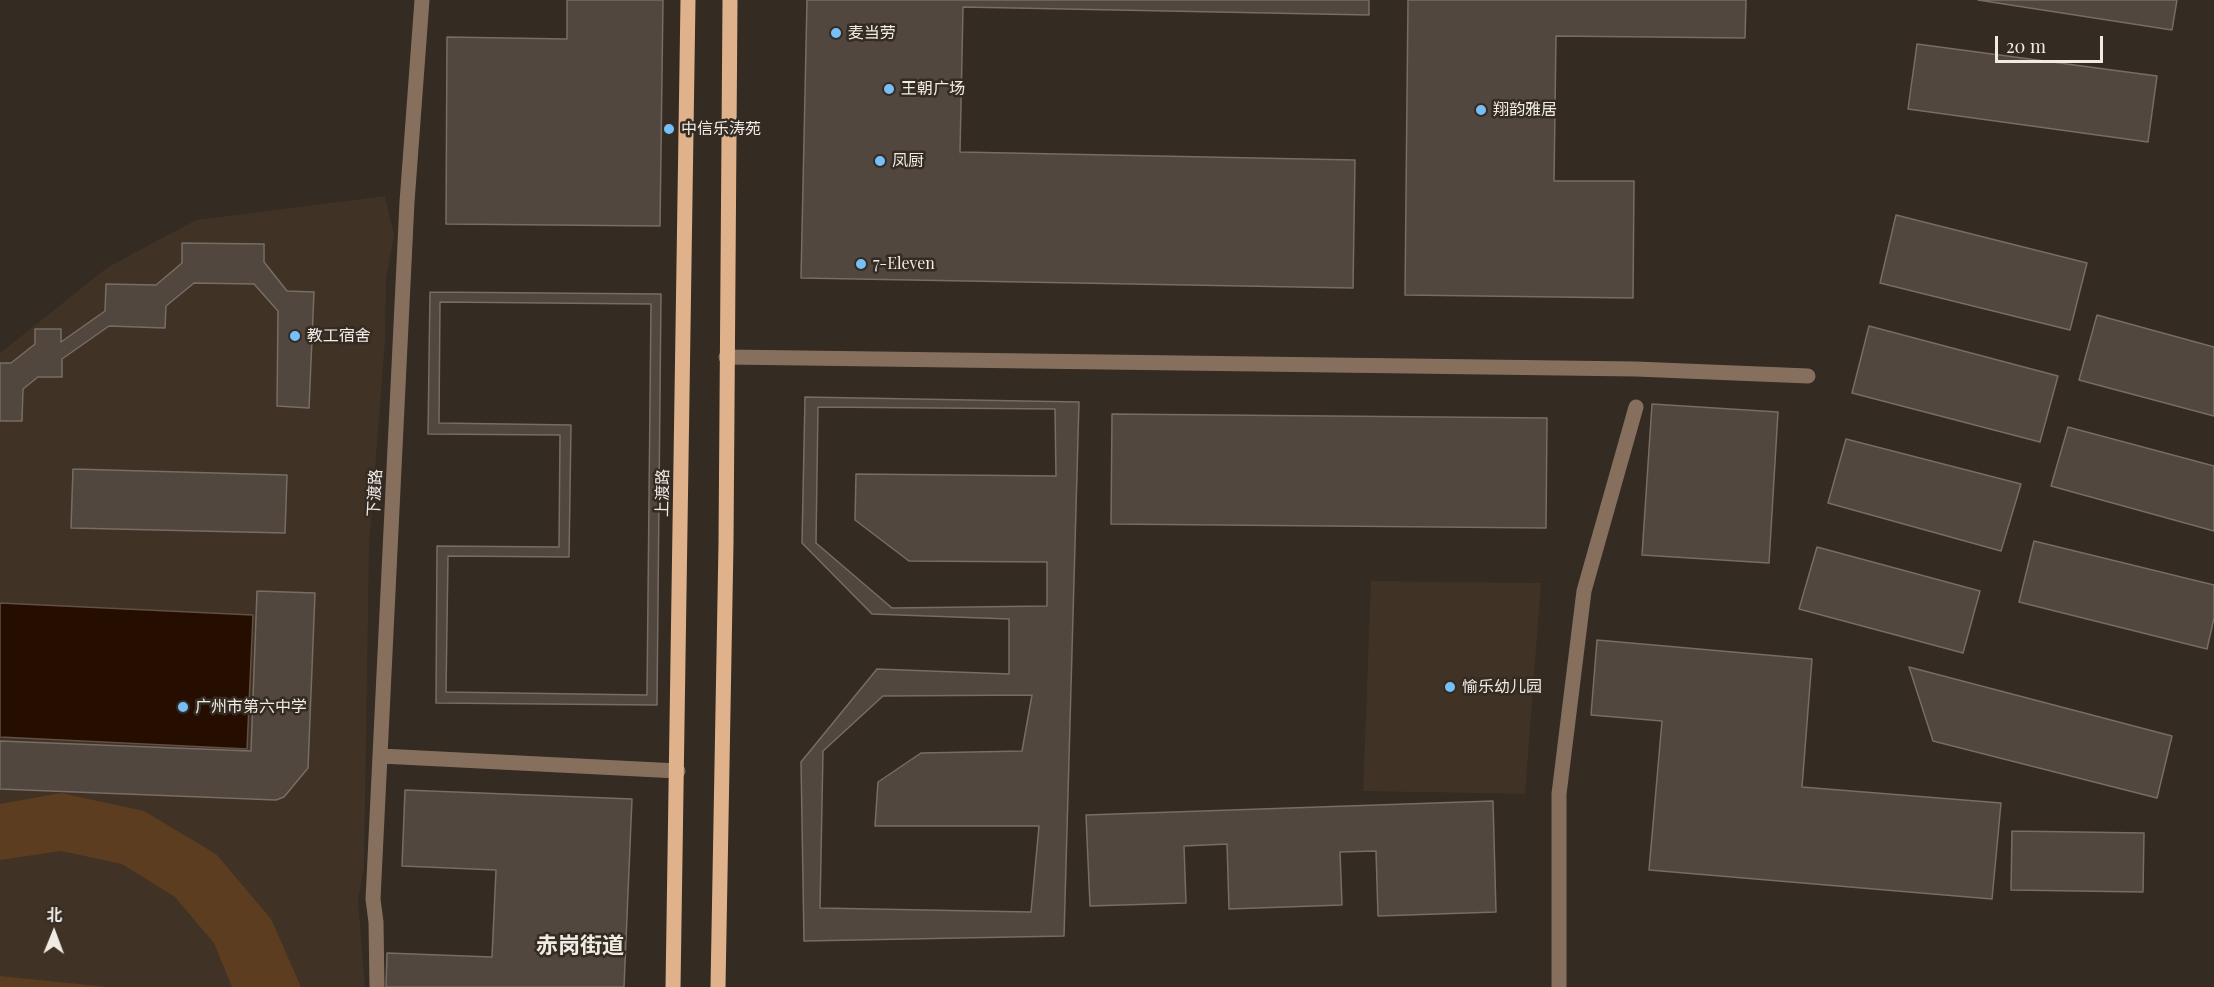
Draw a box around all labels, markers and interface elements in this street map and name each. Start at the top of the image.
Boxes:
place label: 麦当劳 [848,23,896,43]
scale bar [1998,24,2106,62]
marker: 麦当劳 [829,26,843,40]
text: 20 m [2006,34,2046,58]
place label: 王朝广场 [901,79,965,99]
marker: 王朝广场 [882,82,896,96]
place label: 翔韵雅居 [1493,100,1557,120]
marker: 翔韵雅居 [1474,103,1488,117]
place label: 中信乐涛苑 [681,119,761,139]
marker: 中信乐涛苑 [662,122,676,136]
place label: 凤厨 [892,151,924,171]
marker: 凤厨 [873,154,887,168]
place label: 7-Eleven [873,254,935,274]
marker: 7-Eleven [854,257,868,271]
place label: 教工宿舍 [307,326,371,346]
marker: 教工宿舍 [288,329,302,343]
street label: 下渡路 [364,469,386,517]
street label: 上渡路 [653,469,673,517]
place label: 愉乐幼儿园 [1462,677,1542,697]
marker: 愉乐幼儿园 [1443,680,1457,694]
place label: 广州市第六中学 [195,697,307,717]
marker: 广州市第六中学 [176,700,190,714]
north arrow [24,903,84,963]
text: 北 [46,904,63,925]
district label: 赤岗街道 [536,933,624,959]

